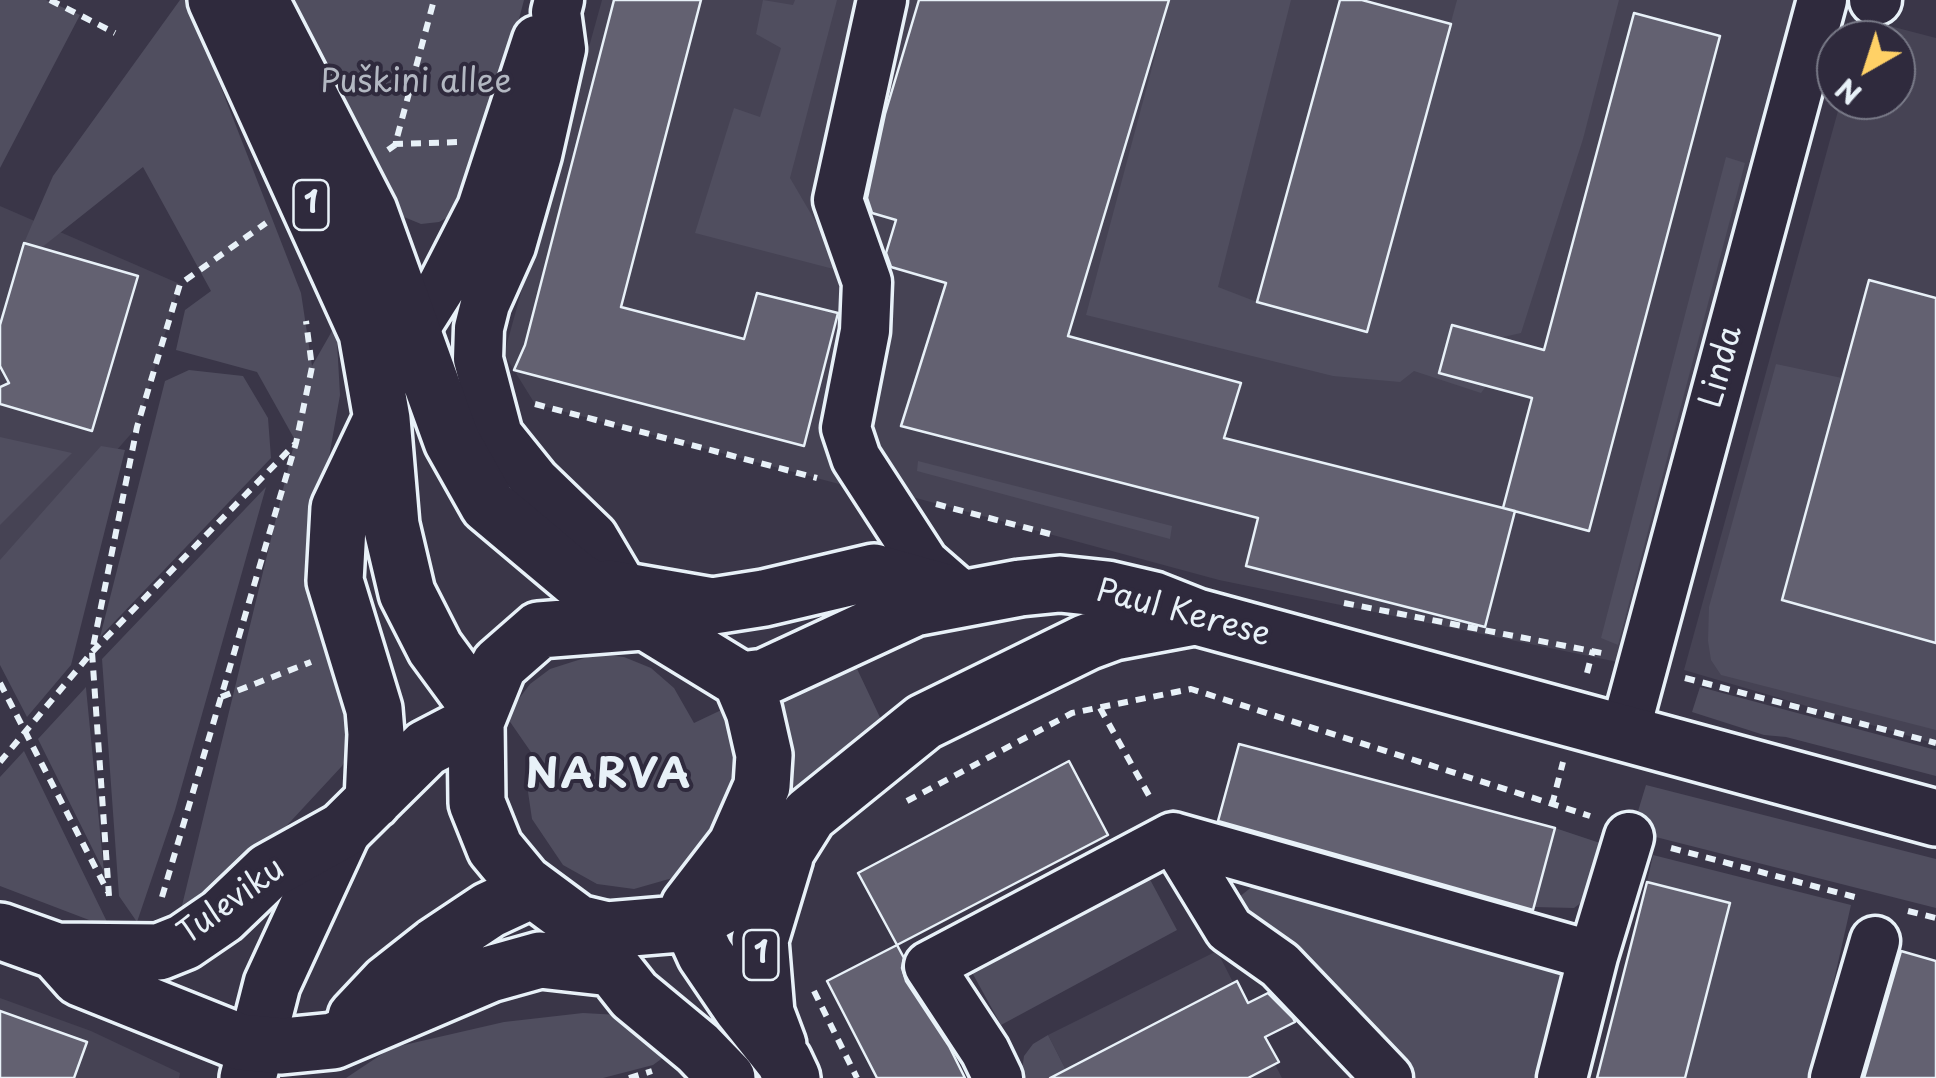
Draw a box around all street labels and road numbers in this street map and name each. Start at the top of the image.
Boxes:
road number: 1 [294,180,328,230]
street label: Linda [1693,322,1751,412]
street label: Paul Kerese [1092,572,1274,656]
street label: Tuleviku [171,851,293,953]
road number: 1 [744,930,778,980]

